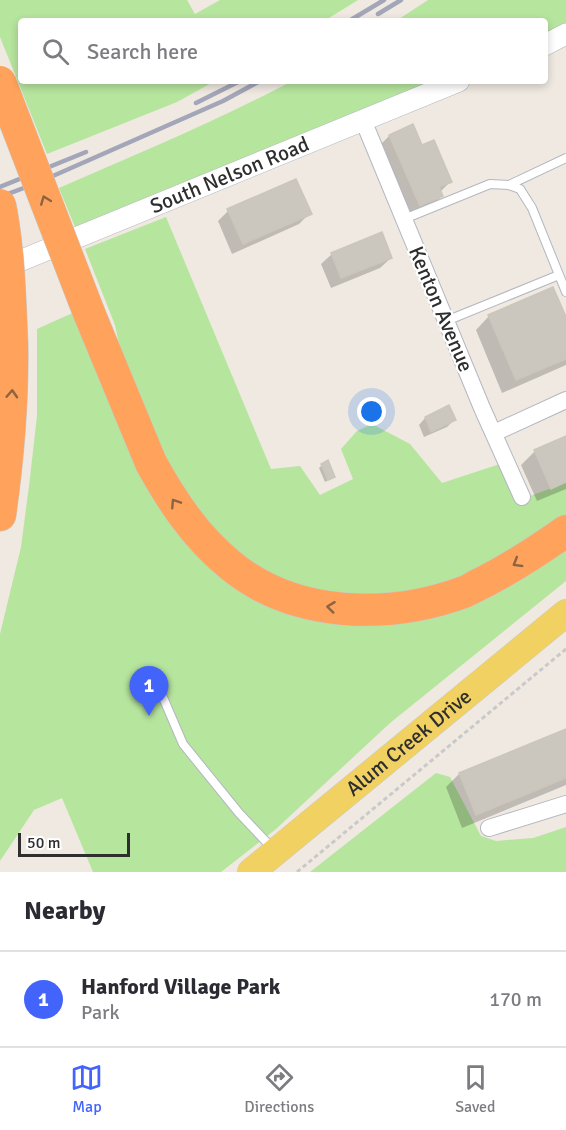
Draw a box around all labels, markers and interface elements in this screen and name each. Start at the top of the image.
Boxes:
search box [18,18,548,84]
icon: search [39,35,72,68]
text: Search here [87,38,198,65]
street label: South Nelson Road [146,131,313,219]
one-way arrow [40,195,52,206]
street label: Kenton Avenue [403,242,479,376]
one-way arrow [5,390,18,399]
your location [357,397,386,426]
one-way arrow [171,498,182,509]
one-way arrow [513,556,523,568]
one-way arrow [327,601,336,614]
pin: 1 [130,666,168,716]
street label: Alum Creek Drive [341,683,477,802]
scale bar [18,830,130,858]
text: 50 m [27,833,61,853]
text: Nearby [24,895,105,927]
text: Hanford Village Park [81,973,280,1000]
text: 1 [38,987,49,1012]
text: 170 m [489,987,542,1012]
text: Park [81,1000,119,1025]
tab: Map [70,1061,103,1117]
tab: Directions [244,1061,314,1117]
tab: Saved [455,1061,496,1117]

